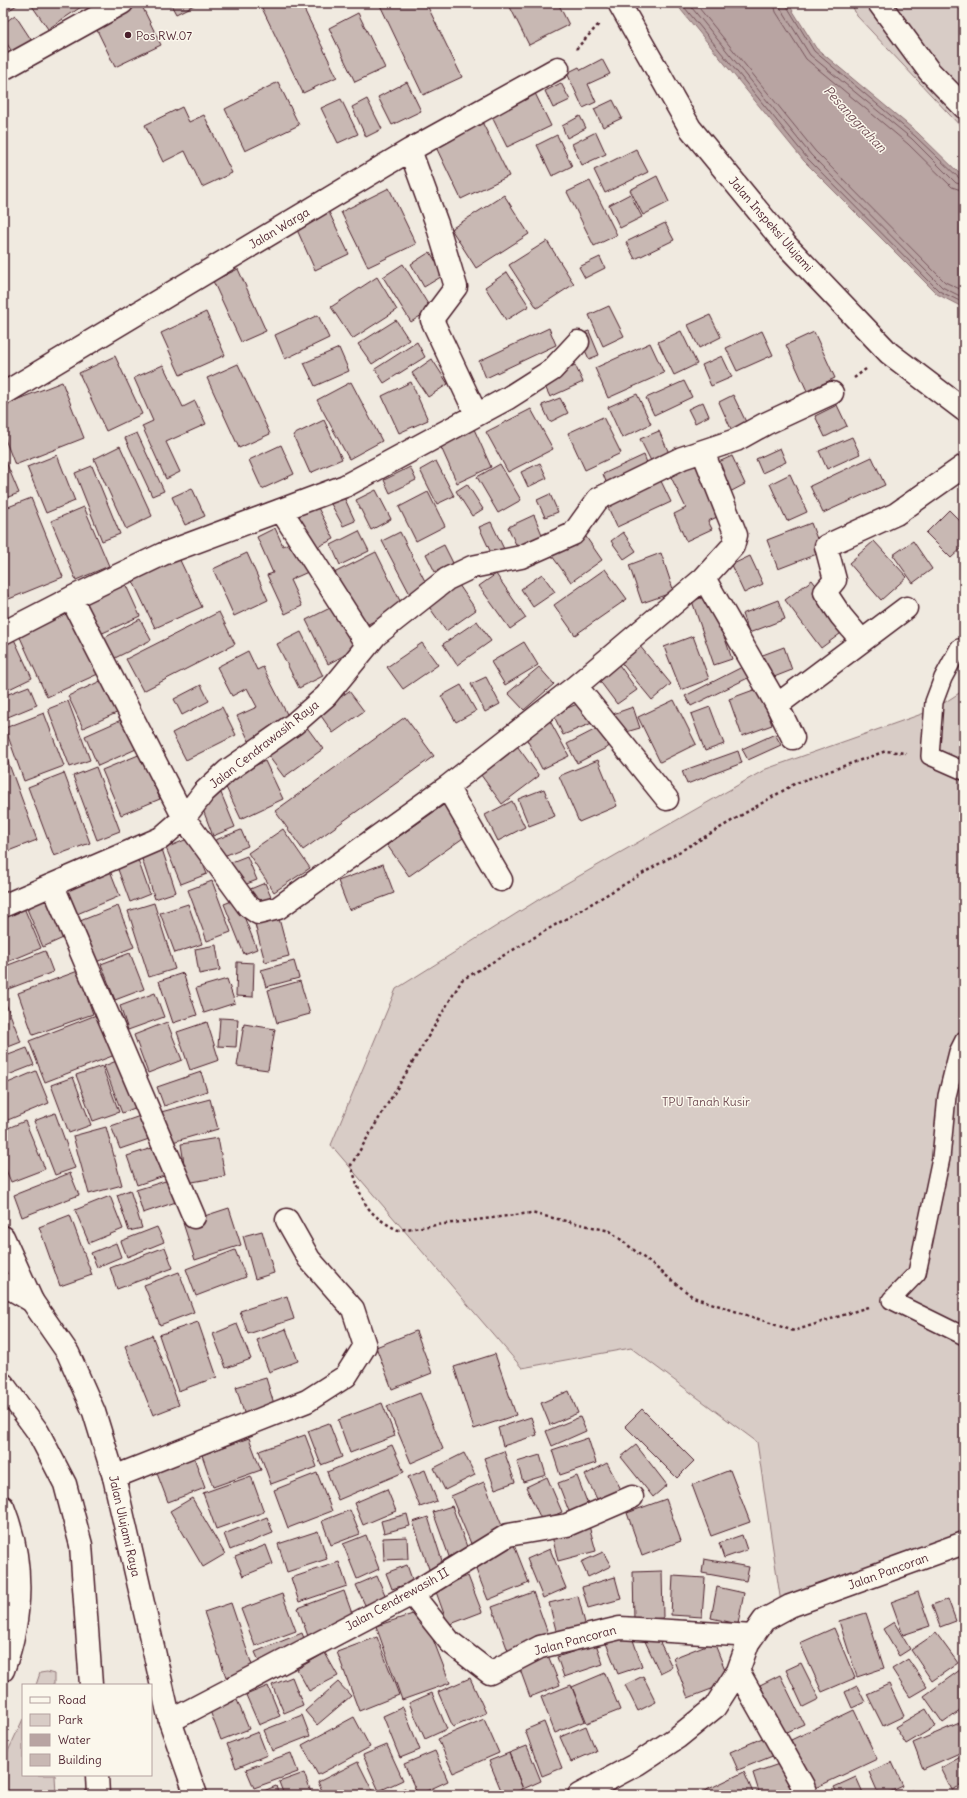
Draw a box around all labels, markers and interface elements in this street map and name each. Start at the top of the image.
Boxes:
place label: Pos RW.07 [136,28,192,43]
marker: Pos RW.07 [123,30,133,40]
water label: Pesanggrahan [820,82,890,156]
street label: Jalan Inspeksi Ulujami [726,173,816,275]
street label: Jalan Warga [246,204,312,252]
street label: Jalan Cendrawasih Raya [207,697,322,791]
park label: TPU Tanah Kusir [662,1094,750,1109]
street label: Jalan Ulujami Raya [106,1474,144,1578]
street label: Jalan Pancoran [846,1550,930,1592]
street label: Jalan Cendrewasih II [343,1564,451,1634]
street label: Jalan Pancoran [532,1622,618,1658]
legend [22,1684,152,1776]
text: Road [58,1692,86,1707]
text: Park [58,1712,83,1727]
text: Water [58,1732,91,1747]
text: Building [58,1752,102,1767]

